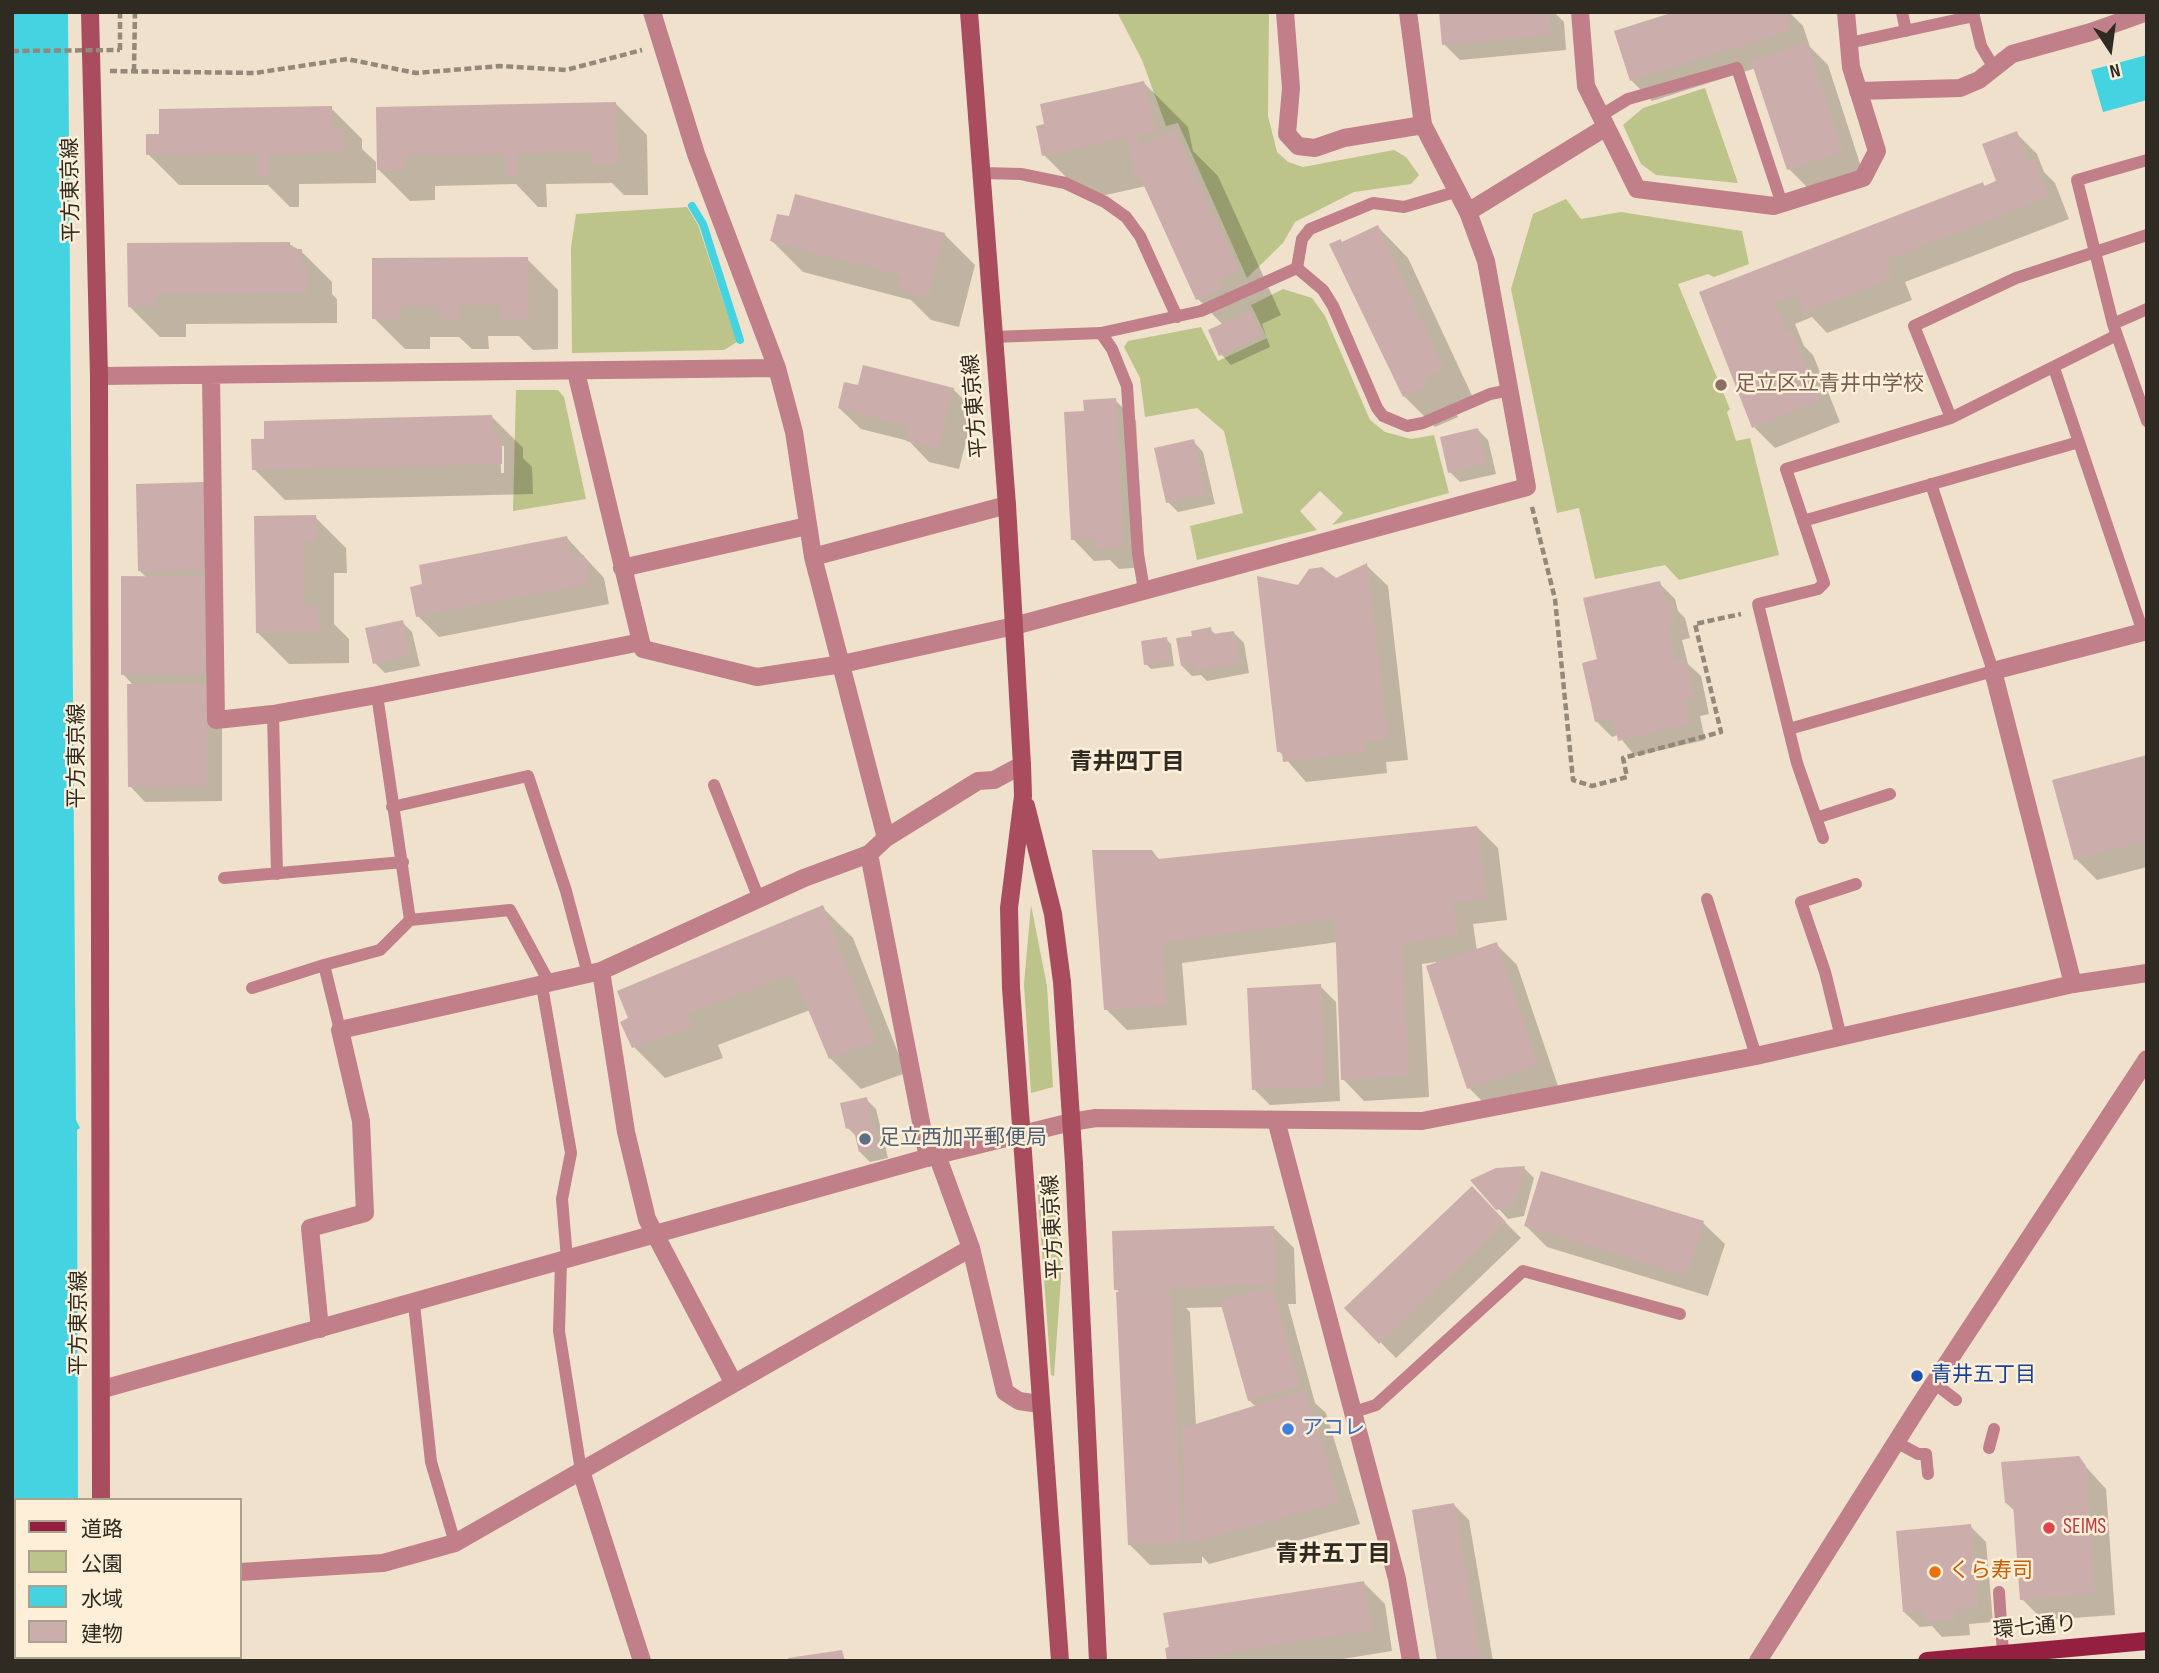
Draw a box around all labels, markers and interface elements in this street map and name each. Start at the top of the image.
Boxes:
north arrow [2075,14,2145,84]
text: N [2107,58,2122,82]
street label: 平方東京線 [58,137,86,243]
street label: 平方東京線 [959,353,993,459]
place label: 足立区立青井中学校 [1735,372,1924,398]
marker: 足立区立青井中学校 [1713,377,1729,393]
street label: 平方東京線 [65,704,91,808]
district label: 青井四丁目 [1070,749,1184,777]
place label: 足立西加平郵便局 [879,1126,1047,1152]
marker: 足立西加平郵便局 [857,1131,873,1147]
street label: 平方東京線 [1039,1174,1069,1280]
street label: 平方東京線 [67,1271,93,1375]
place label: 青井五丁目 [1931,1363,2036,1389]
marker: 青井五丁目 [1909,1368,1925,1384]
place label: アコレ [1302,1416,1365,1442]
marker: アコレ [1280,1421,1296,1437]
legend [14,1498,242,1659]
place label: SEIMS [2063,1515,2106,1541]
text: 道路 [81,1517,123,1542]
marker: SEIMS [2041,1520,2057,1536]
district label: 青井五丁目 [1276,1541,1390,1569]
text: 公園 [81,1552,123,1577]
place label: くら寿司 [1949,1559,2033,1585]
marker: くら寿司 [1927,1564,1943,1580]
text: 水域 [81,1587,123,1612]
street label: 環七通り [1992,1612,2078,1644]
text: 建物 [81,1622,123,1647]

